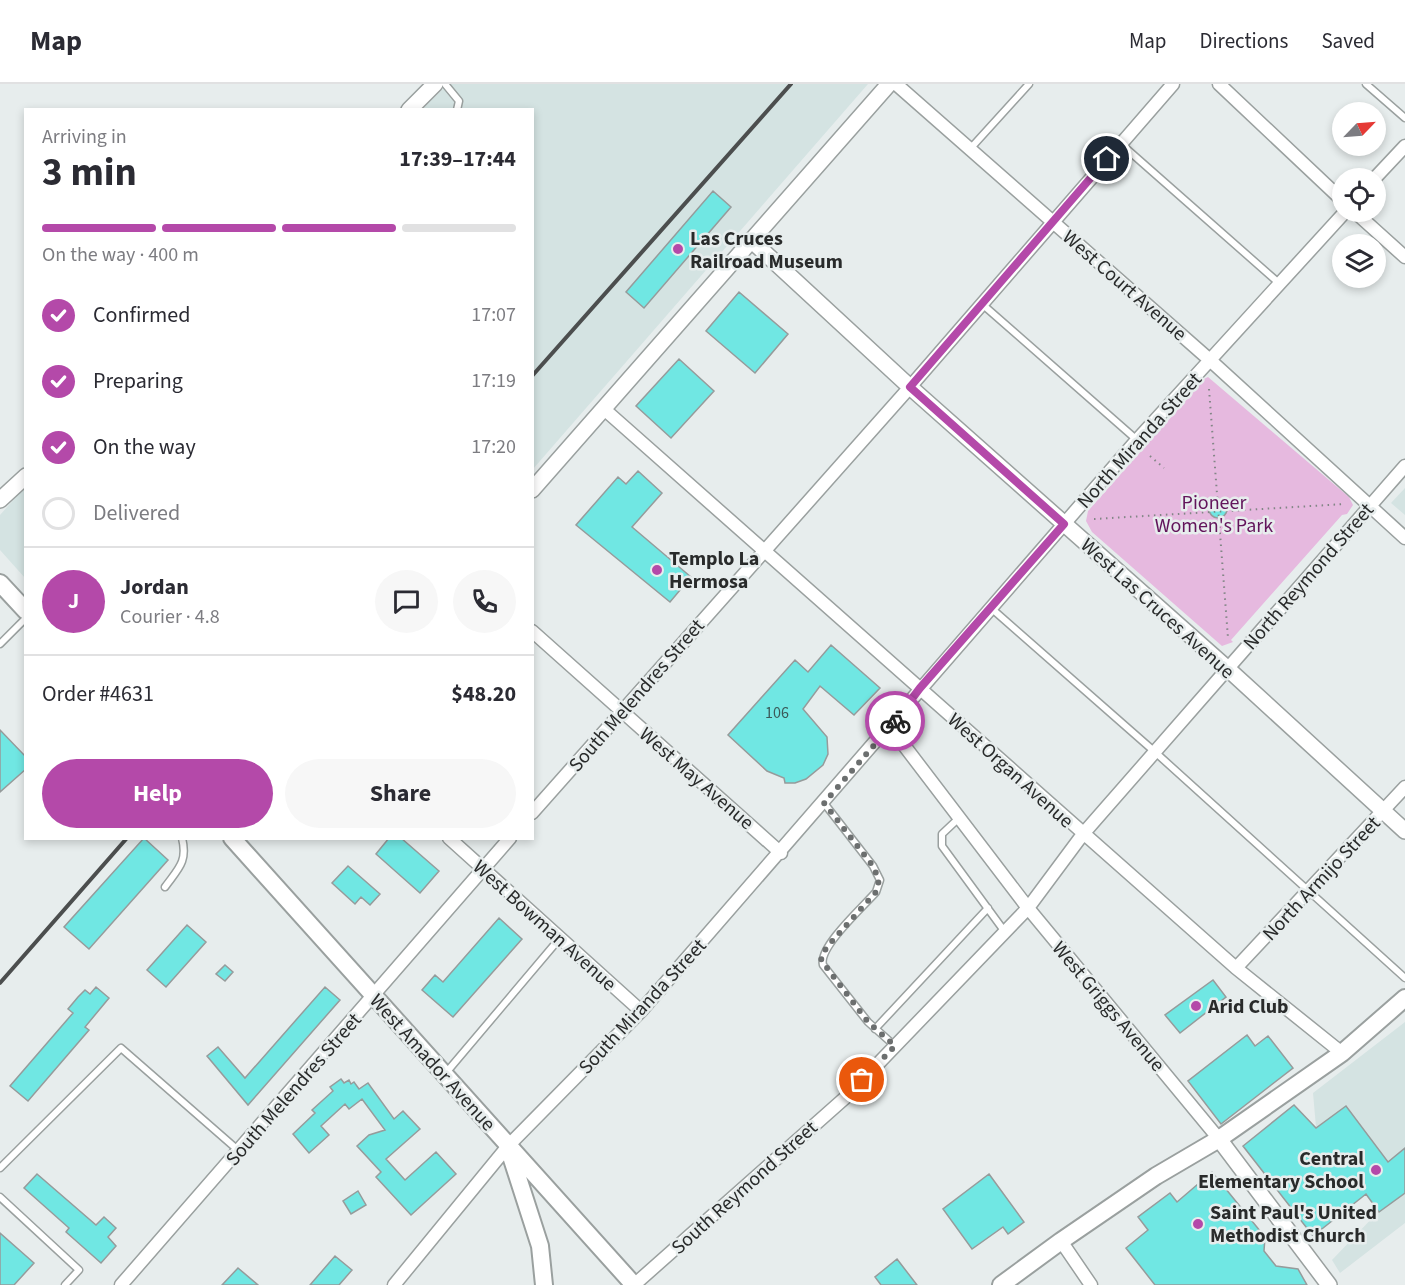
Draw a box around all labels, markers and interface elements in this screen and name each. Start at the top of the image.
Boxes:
text: Map [30,21,82,61]
text: Map [1129,26,1167,56]
text: Directions [1200,26,1288,56]
text: Saved [1321,26,1375,56]
north arrow [1332,102,1386,156]
map controls [1332,102,1386,288]
text: Arriving in [42,123,127,151]
pin [1081,133,1132,184]
icon: home [1090,142,1123,175]
text: 17:39–17:44 [399,143,516,175]
text: 3 min [42,145,137,201]
button: locate [1332,168,1386,222]
street label: West Court Avenue [1056,224,1193,348]
place label: Las Cruces Railroad Museum [690,225,843,276]
button: layers [1332,234,1386,288]
text: On the way · 400 m [42,241,199,269]
marker: Las Cruces Railroad Museum [671,242,685,256]
icon: check [42,299,75,332]
text: Confirmed [93,299,190,331]
text: 17:07 [471,301,516,329]
icon: check [42,365,75,398]
text: Preparing [93,365,183,397]
street label: North Miranda Street [1071,366,1209,515]
text: 17:19 [471,367,516,395]
icon: check [42,431,75,464]
text: On the way [93,431,196,463]
text: 17:20 [471,433,516,461]
park label: Pioneer Women's Park [1155,489,1273,540]
text: Delivered [93,497,180,529]
street label: North Reymond Street [1237,497,1381,656]
street label: West Las Cruces Avenue [1074,532,1240,686]
place label: Templo La Hermosa [669,545,759,596]
marker: Templo La Hermosa [650,563,664,577]
button: chat [375,570,438,633]
button: phone [453,570,516,633]
text: Jordan [120,571,189,603]
text: J [68,585,79,617]
text: Courier · 4.8 [120,603,220,631]
street label: South Melendres Street [562,613,711,778]
text: Order #4631 [42,678,154,710]
text: $48.20 [451,678,516,710]
courier [865,691,925,751]
house number: 106 [765,702,789,724]
icon: bike [879,705,912,738]
street label: West Organ Avenue [941,707,1080,835]
street label: West May Avenue [633,721,760,837]
button: Help [42,759,273,828]
button: Share [285,759,516,828]
street label: North Armijo Street [1256,810,1387,947]
street label: West Bowman Avenue [466,854,622,998]
street label: South Miranda Street [572,933,713,1081]
street label: West Griggs Avenue [1045,935,1171,1078]
street label: West Amador Avenue [363,988,502,1138]
place label: Arid Club [1207,993,1289,1021]
marker: Arid Club [1189,999,1203,1013]
street label: South Melendres Street [219,1007,368,1172]
pin [836,1054,887,1105]
icon: bag [845,1063,878,1096]
street label: South Reymond Street [665,1114,824,1261]
place label: Central Elementary School [1198,1145,1364,1196]
marker: Central Elementary School [1369,1163,1383,1177]
place label: Saint Paul's United Methodist Church [1210,1199,1377,1250]
marker: Saint Paul's United Methodist Church [1191,1217,1205,1231]

